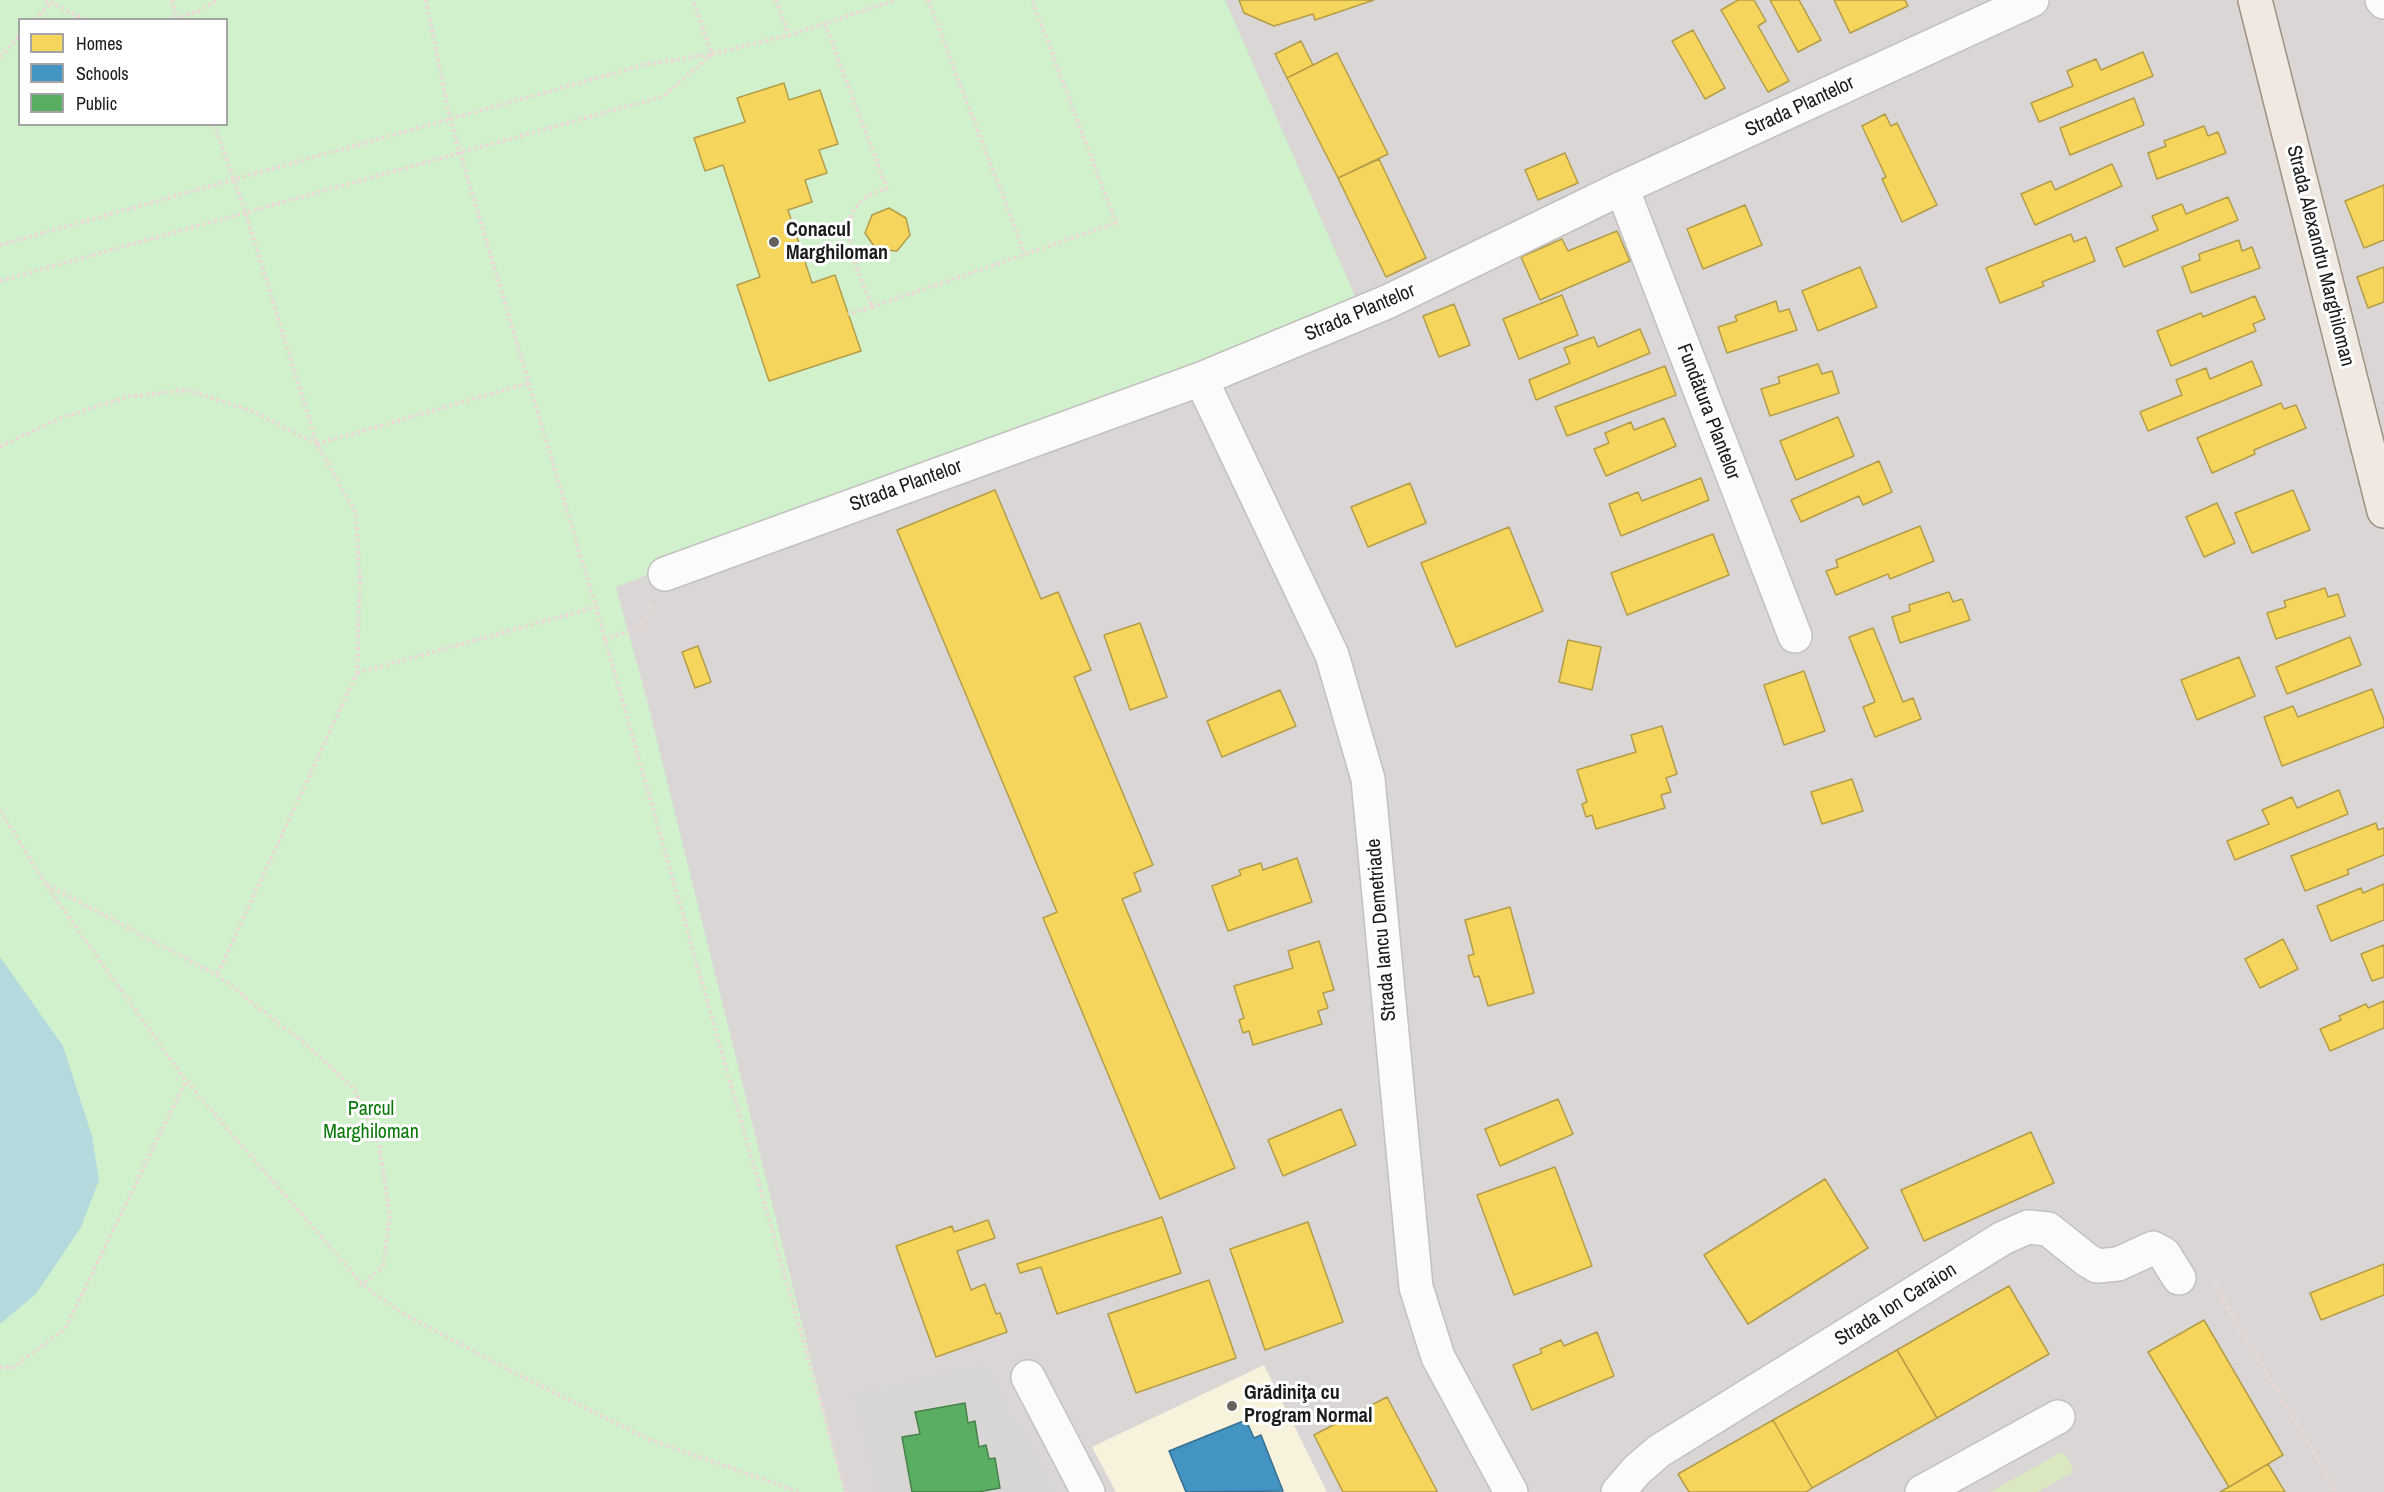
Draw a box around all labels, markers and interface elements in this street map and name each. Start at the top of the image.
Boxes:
legend [18,18,228,126]
text: Homes [76,31,123,56]
text: Schools [76,61,129,86]
street label: Strada Plantelor [1742,71,1858,143]
text: Public [76,91,117,116]
street label: Strada Alexandru Marghiloman [2281,143,2359,369]
place label: Conacul Marghiloman [786,219,888,266]
marker: Conacul Marghiloman [767,235,781,249]
street label: Strada Plantelor [1301,279,1419,347]
street label: Fundătura Plantelor [1671,340,1745,484]
street label: Strada Plantelor [847,455,965,517]
street label: Strada Iancu Demetriade [1362,838,1402,1022]
park label: Parcul Marghiloman [323,1098,419,1145]
street label: Strada Ion Caraion [1831,1258,1961,1352]
place label: Grădiniţa cu Program Normal [1244,1382,1372,1429]
marker: Grădiniţa cu Program Normal [1225,1399,1239,1413]

